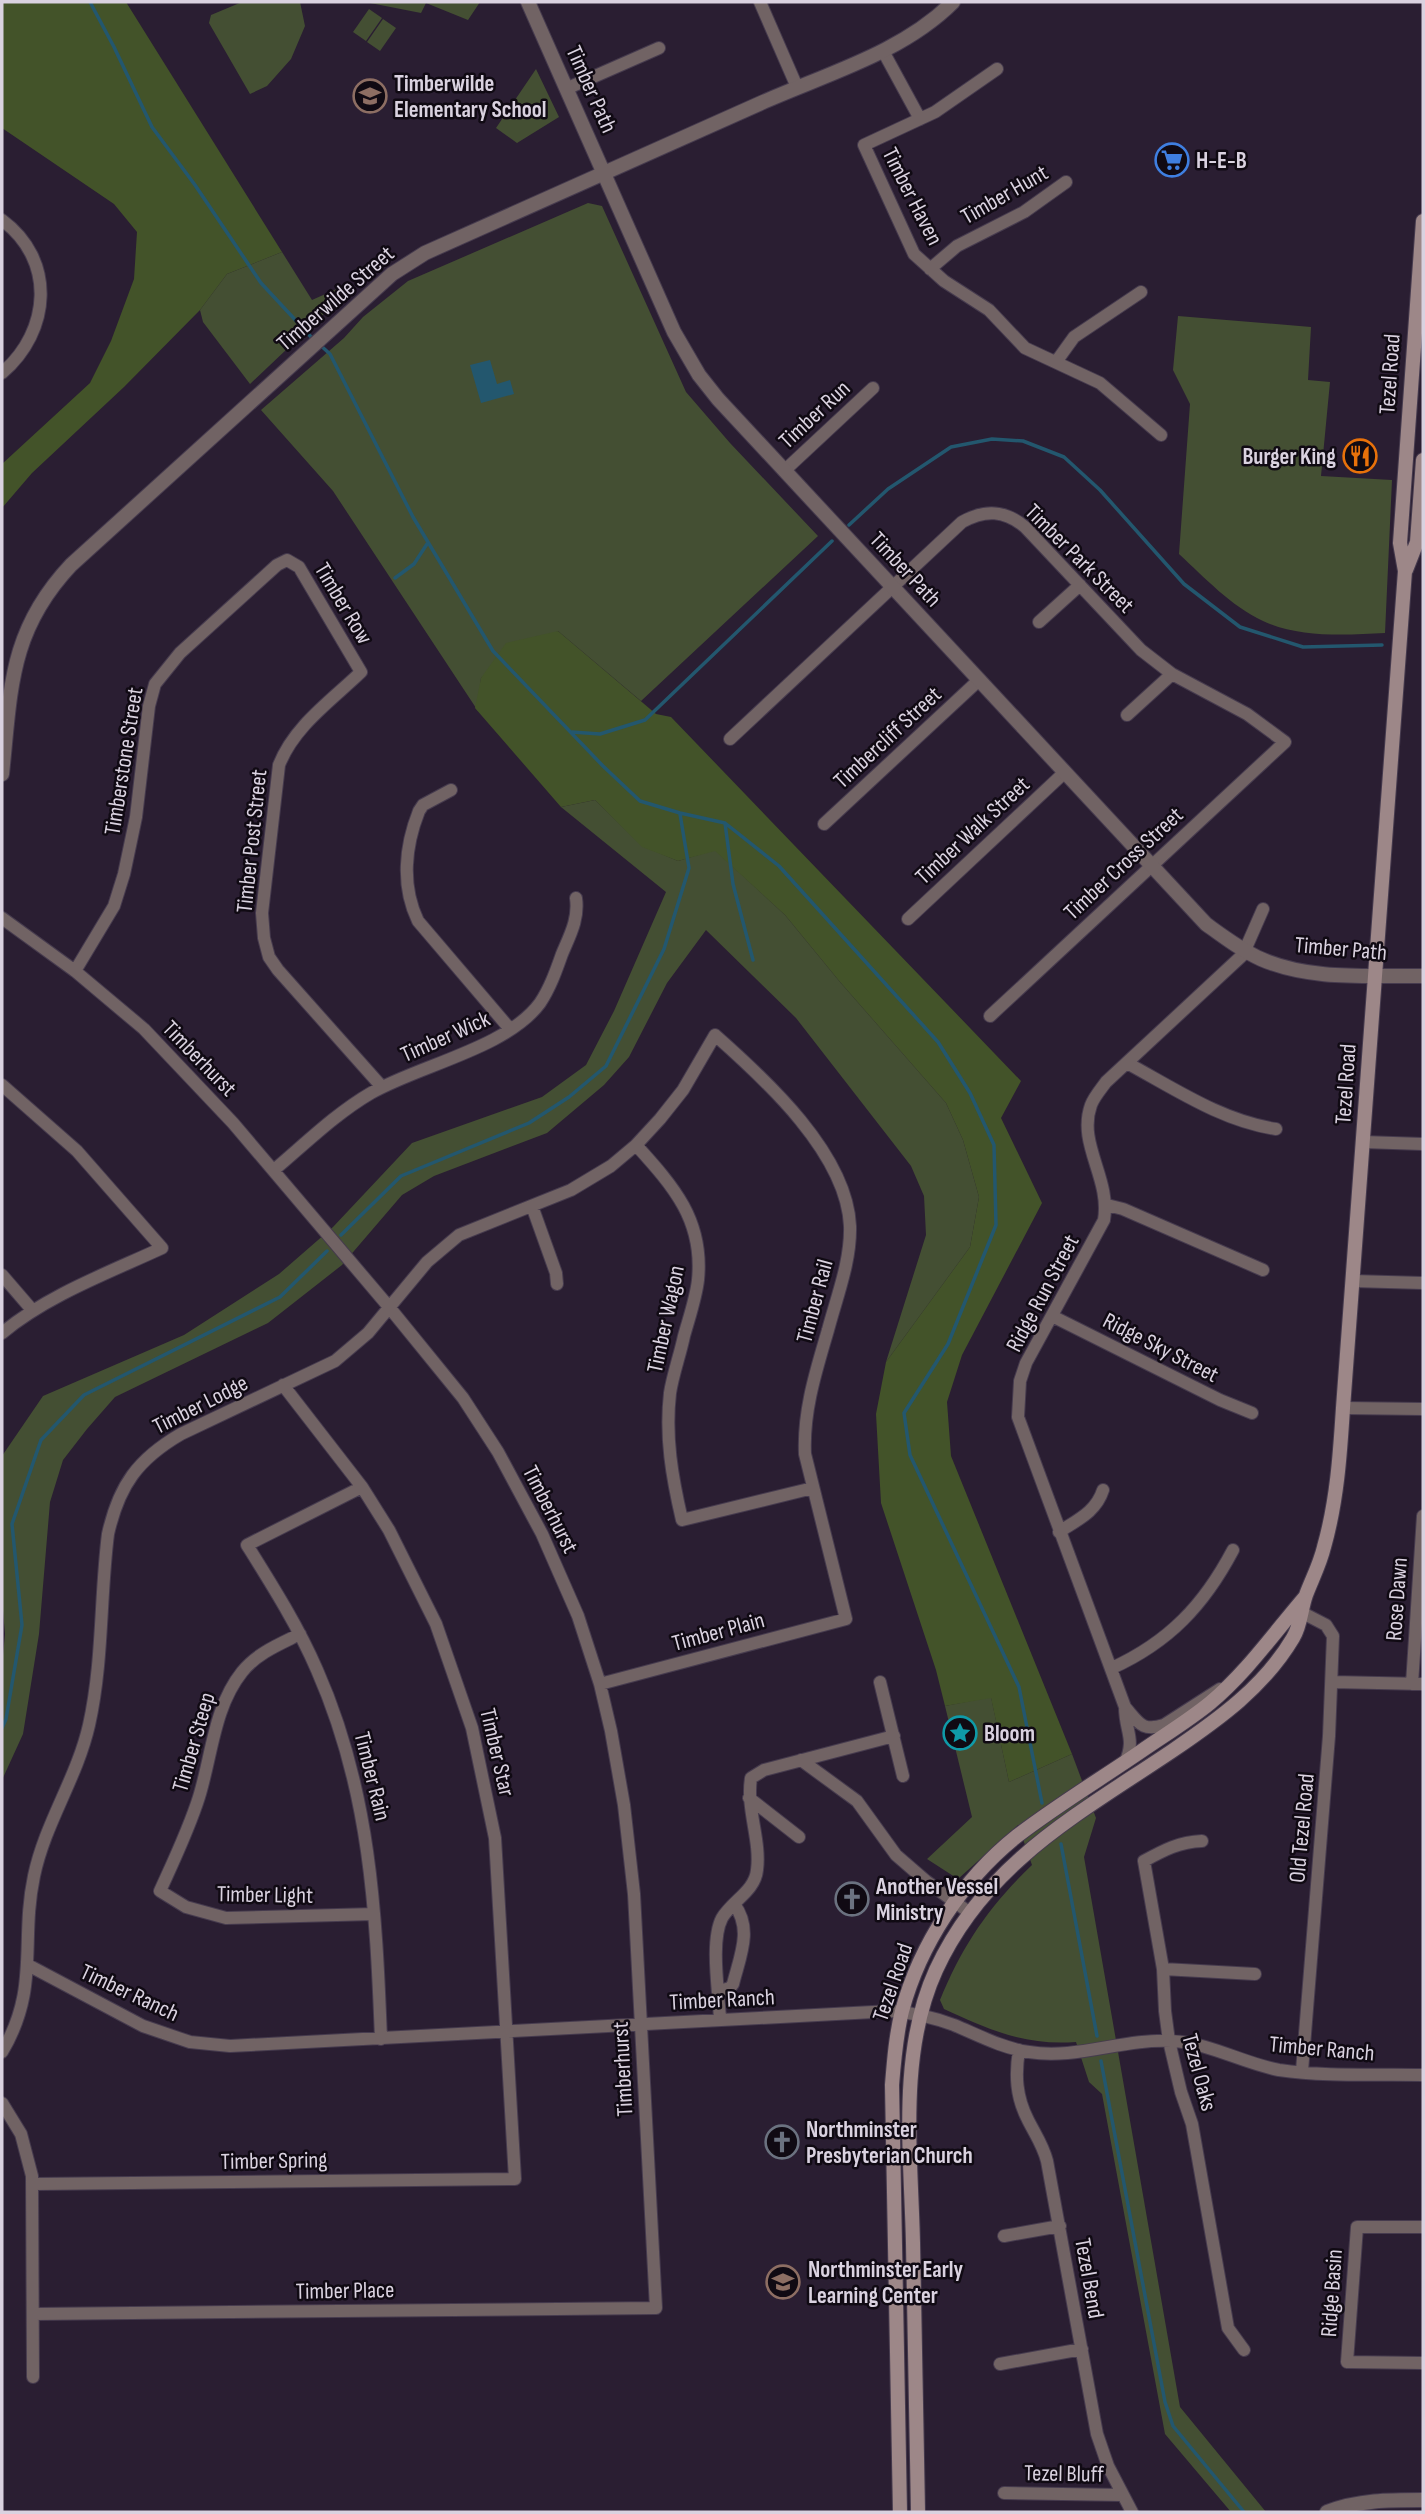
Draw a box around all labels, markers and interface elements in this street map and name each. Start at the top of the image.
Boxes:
street label: Timber Path [559,41,623,137]
place label: Timberwilde Elementary School [394,70,546,124]
school or university icon: Timberwilde Elementary School [351,77,389,115]
supermarket icon: H-E-B [1153,141,1191,179]
street label: Timber Haven [876,143,949,250]
place label: H-E-B [1196,147,1247,175]
street label: Timber Hunt [956,159,1053,231]
street label: Timberwilde Street [271,240,400,357]
street label: Tezel Road [1373,333,1407,415]
street label: Timber Run [773,375,856,455]
restaurant icon: Burger King [1341,437,1379,475]
place label: Burger King [1242,443,1336,471]
street label: Timber Park Street [1019,498,1140,619]
street label: Timber Path [863,526,947,613]
street label: Timber Row [308,558,378,649]
street label: Timbercliff Street [828,681,947,795]
street label: Timberstone Street [98,685,149,837]
street label: Timber Post Street [231,768,273,914]
street label: Timber Walk Street [910,771,1036,891]
street label: Timber Cross Street [1058,801,1189,926]
street label: Timber Path [1294,931,1388,967]
street label: Timber Wick [396,1005,495,1069]
street label: Timberhurst [156,1015,242,1103]
street label: Tezel Road [1329,1043,1363,1125]
street label: Ridge Run Street [1000,1230,1085,1357]
street label: Timber Rail [790,1257,840,1346]
street label: Timber Wagon [641,1263,691,1375]
street label: Ridge Sky Street [1098,1307,1223,1389]
street label: Timber Lodge [148,1369,253,1441]
street label: Timberhurst [516,1461,584,1558]
street label: Rose Dawn [1380,1556,1414,1642]
street label: Timber Plain [669,1606,767,1658]
street label: Timber Steep [166,1689,221,1795]
street label: Timber Star [473,1705,521,1799]
place icon: Bloom [941,1714,979,1752]
place label: Bloom [984,1720,1035,1748]
street label: Timber Rain [347,1729,397,1824]
street label: Old Tezel Road [1283,1772,1321,1884]
place label: Another Vessel Ministry [875,1873,998,1927]
street label: Timber Light [217,1880,313,1910]
church icon: Another Vessel Ministry [833,1880,871,1918]
street label: Tezel Road [867,1940,919,2025]
street label: Timber Ranch [76,1958,183,2028]
street label: Timber Ranch [669,1983,775,2017]
street label: Timberhurst [607,2021,639,2117]
street label: Timber Ranch [1268,2030,1376,2068]
street label: Tezel Oaks [1175,2031,1223,2114]
place label: Northminster Presbyterian Church [806,2116,973,2170]
church icon: Northminster Presbyterian Church [763,2123,801,2161]
street label: Timber Spring [220,2146,328,2176]
street label: Tezel Bend [1068,2236,1110,2321]
street label: Ridge Basin [1315,2248,1349,2338]
place label: Northminster Early Learning Center [808,2256,964,2310]
school or university icon: Northminster Early Learning Center [764,2263,802,2301]
street label: Timber Place [295,2276,395,2306]
street label: Tezel Bluff [1024,2459,1105,2489]

